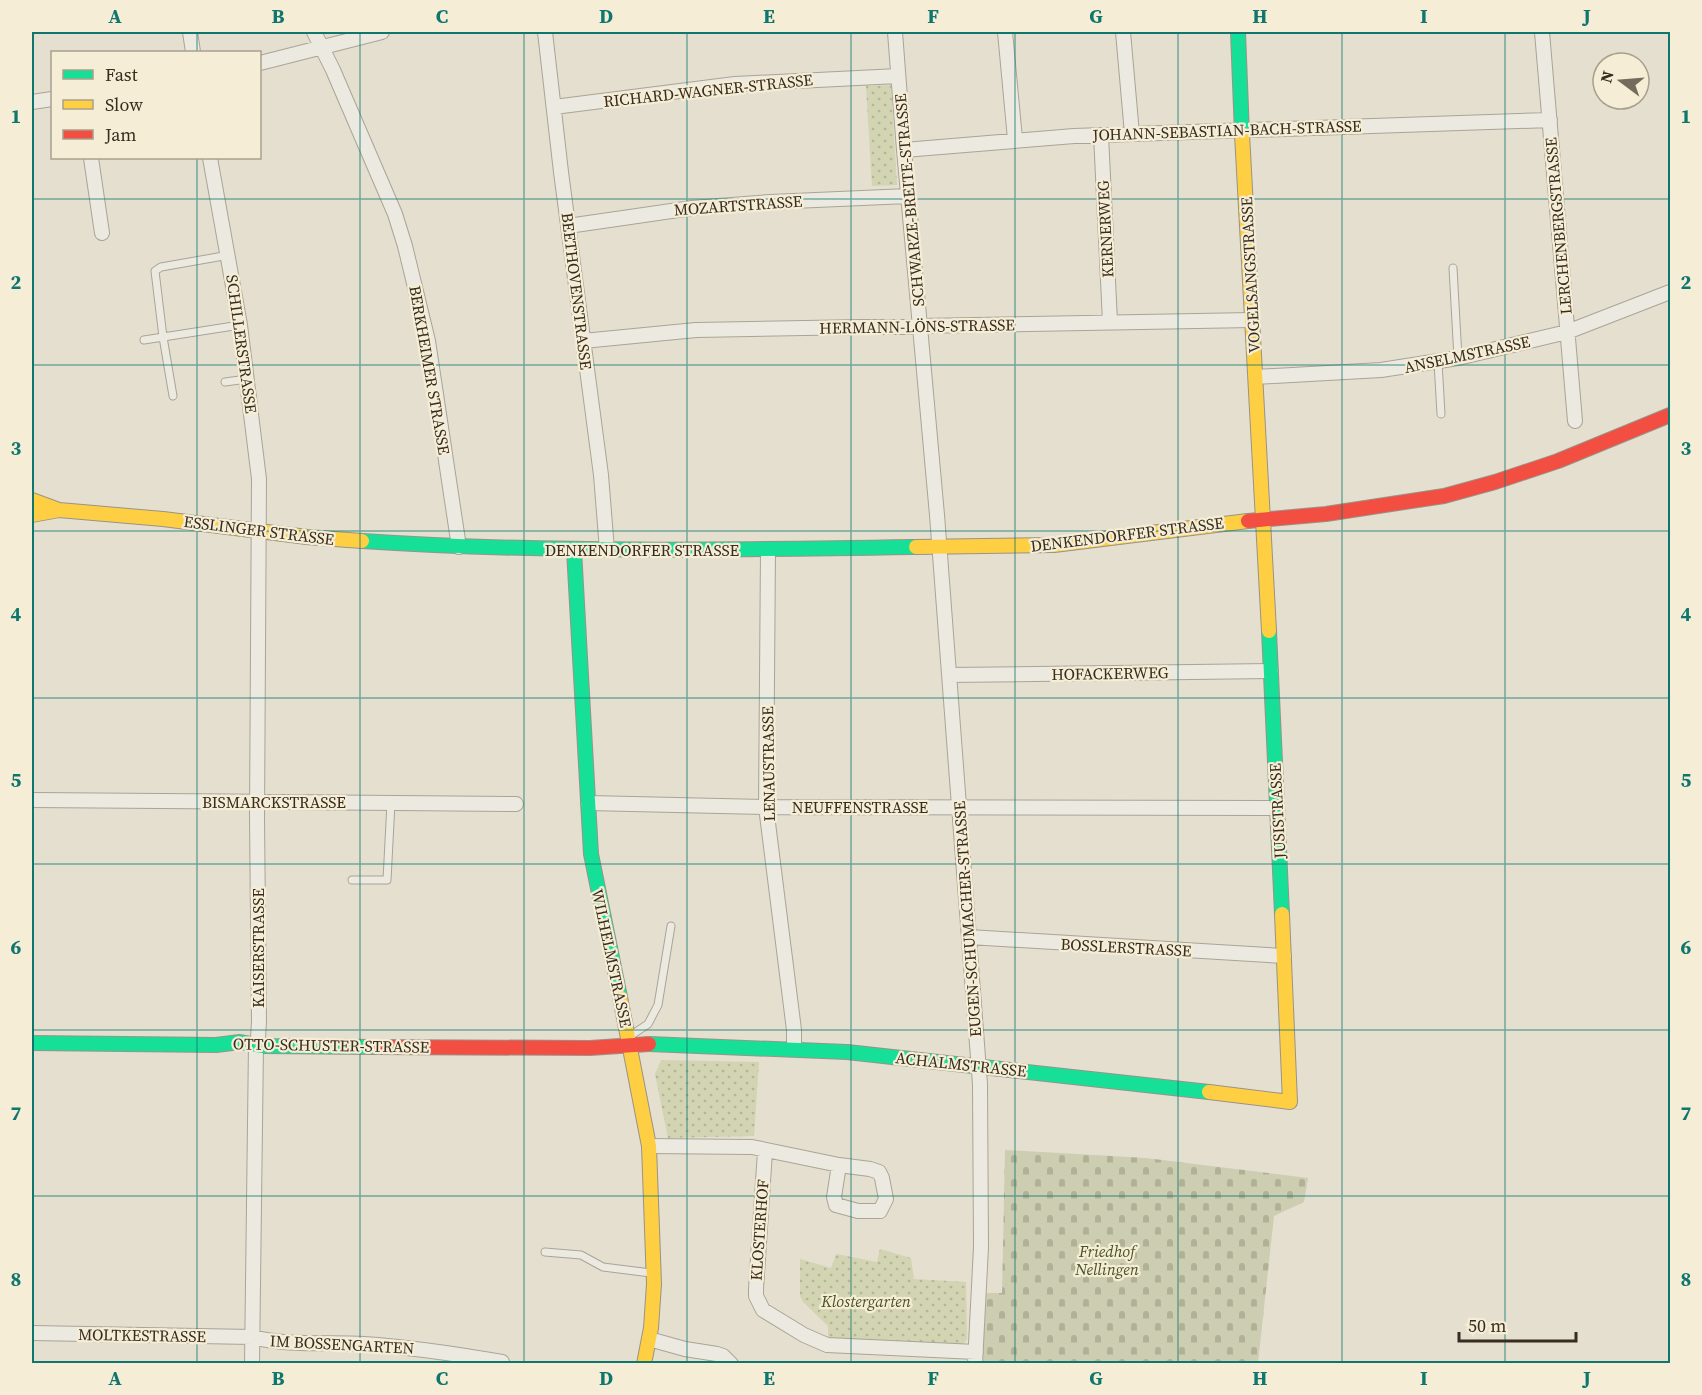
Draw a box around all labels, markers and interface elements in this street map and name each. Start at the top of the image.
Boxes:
text: A [108,2,122,30]
text: B [271,2,285,30]
text: C [436,2,448,30]
text: D [599,2,613,30]
text: E [763,2,775,30]
text: F [927,2,939,30]
text: G [1089,2,1103,30]
text: H [1252,2,1268,30]
text: I [1420,2,1428,30]
text: J [1581,2,1591,30]
legend [51,51,261,159]
north arrow [1591,51,1651,111]
text: Fast [105,62,138,87]
street label: RICHARD-WAGNER-STRASSE [602,68,814,112]
text: N [1594,68,1619,85]
text: Slow [105,92,143,117]
street label: SCHWARZE-BREITE-STRASSE [889,92,929,307]
text: 1 [11,102,21,130]
text: 1 [1681,102,1691,130]
street label: JOHANN-SEBASTIAN-BACH-STRASSE [1091,114,1362,146]
text: Jam [104,122,137,147]
street label: LERCHENBERGSTRASSE [1539,136,1577,316]
street label: KERNERWEG [1091,180,1119,278]
street label: MOZARTSTRASSE [673,190,803,220]
street label: VOGELSANGSTRASSE [1235,196,1265,354]
street label: BEETHOVENSTRASSE [556,211,598,371]
text: 2 [11,268,22,296]
text: 2 [1681,268,1692,296]
street label: SCHILLERSTRASSE [221,273,263,415]
street label: BERKHEIMER STRASSE [404,284,456,457]
street label: HERMANN-LÖNS-STRASSE [819,313,1015,339]
street label: ANSELMSTRASSE [1402,330,1532,378]
text: 3 [11,434,22,462]
text: 3 [1681,434,1692,462]
street label: ESSLINGER STRASSE [182,510,336,550]
street label: DENKENDORFER STRASSE [1029,511,1225,557]
street label: DENKENDORFER STRASSE [545,539,740,561]
text: 4 [11,600,22,628]
text: 4 [1681,600,1692,628]
street label: HOFACKERWEG [1051,661,1169,685]
street label: LENAUSTRASSE [756,706,780,822]
street label: JUSISTRASSE [1263,762,1291,860]
text: 5 [11,766,22,794]
text: 5 [1681,766,1692,794]
street label: BISMARCKSTRASSE [202,791,346,813]
street label: NEUFFENSTRASSE [792,796,929,818]
street label: EUGEN-SCHUMACHER-STRASSE [948,800,986,1038]
street label: WILHELMSTRASSE [587,887,638,1030]
street label: KAISERSTRASSE [247,888,269,1008]
text: 6 [11,933,22,961]
street label: BOSSLERSTRASSE [1060,933,1192,961]
text: 6 [1681,933,1692,961]
street label: OTTO-SCHUSTER-STRASSE [233,1032,430,1058]
street label: ACHALMSTRASSE [894,1046,1028,1082]
text: 7 [11,1099,22,1127]
text: 7 [1681,1099,1692,1127]
street label: KLOSTERHOF [744,1179,774,1281]
park label: Friedhof Nellingen [1074,1240,1139,1280]
text: 8 [11,1265,21,1293]
text: 8 [1681,1265,1691,1293]
park label: Klostergarten [820,1290,911,1312]
scale bar [1459,1305,1576,1343]
text: 50 m [1468,1313,1506,1338]
street label: MOLTKESTRASSE [78,1323,206,1347]
street label: IM BOSSENGARTEN [269,1329,415,1359]
text: A [108,1364,122,1392]
text: B [271,1364,285,1392]
text: C [436,1364,448,1392]
text: D [599,1364,613,1392]
text: E [763,1364,775,1392]
text: F [927,1364,939,1392]
text: G [1089,1364,1103,1392]
text: H [1252,1364,1268,1392]
text: I [1420,1364,1428,1392]
text: J [1581,1364,1591,1392]

